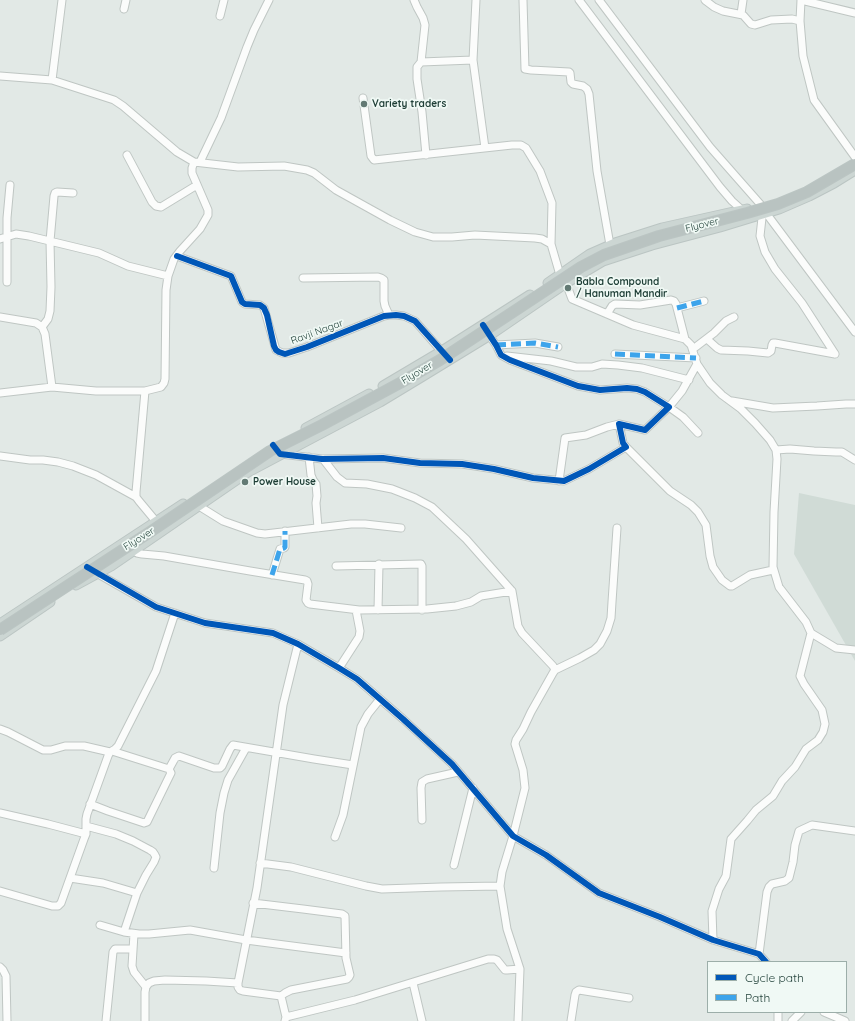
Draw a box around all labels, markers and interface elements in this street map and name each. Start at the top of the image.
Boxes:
place label: Variety traders [372,98,446,110]
marker: Variety traders [359,99,369,109]
street label: Flyover [684,215,720,235]
place label: Babla Compound / Hanuman Mandir [576,276,667,300]
marker: Babla Compound / Hanuman Mandir [563,283,573,293]
street label: Ravji Nagar [289,317,345,347]
street label: Flyover [399,359,435,387]
place label: Power House [253,476,316,488]
marker: Power House [240,477,250,487]
street label: Flyover [121,525,157,553]
legend [707,961,847,1013]
text: Cycle path [745,970,804,985]
text: Path [745,990,770,1005]

